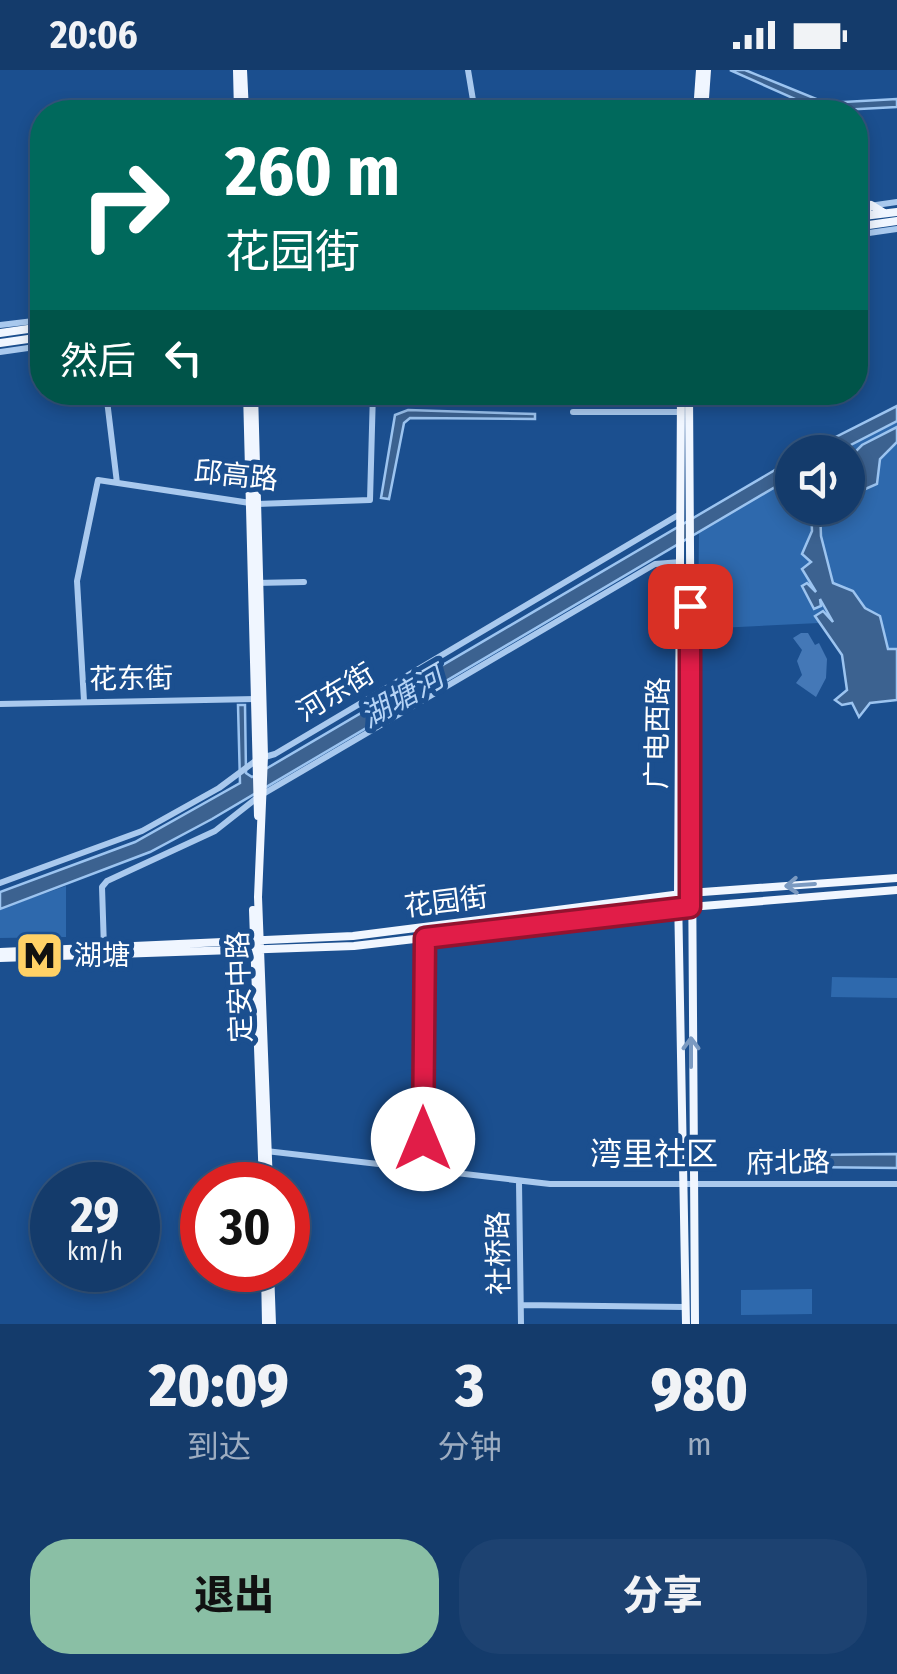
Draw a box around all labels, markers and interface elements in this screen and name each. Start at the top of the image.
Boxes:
text: 20:06 [50,12,138,58]
text: 260 m [225,130,400,214]
icon: right [60,140,190,270]
text: 花园街 [225,225,360,279]
icon: left [156,330,211,385]
text: 然后 [60,338,136,384]
map controls [775,435,865,525]
button: sound [775,435,865,525]
street label: 邱高路 [192,455,279,496]
pin [648,564,733,649]
icon: arrive [663,579,718,634]
water label: 湖塘河 [354,656,454,735]
street label: 河东街 [291,657,380,728]
street label: 花东街 [89,661,173,696]
street label: 广电西路 [640,677,675,789]
one-way arrow [784,875,816,894]
street label: 花园街 [402,880,490,923]
metro station icon: 湖塘 [13,929,65,981]
street label: 定安中路 [221,930,258,1044]
place label: 湖塘 [74,939,130,972]
one-way arrow [681,1036,700,1068]
position arrow [371,1087,475,1191]
district label: 湾里社区 [590,1135,718,1173]
street label: 府北路 [746,1145,830,1180]
speed limit sign: 30 [180,1162,310,1292]
text: 29 [71,1185,119,1245]
street label: 社桥路 [481,1211,516,1295]
text: km/h [67,1237,123,1267]
text: 20:09 [149,1350,289,1422]
text: 3 [455,1350,484,1422]
text: 980 [651,1354,748,1426]
text: m [687,1425,712,1463]
text: 到达 [187,1428,251,1466]
text: 分钟 [438,1428,502,1466]
button: 退出 [30,1539,439,1654]
button: 分享 [459,1539,867,1654]

